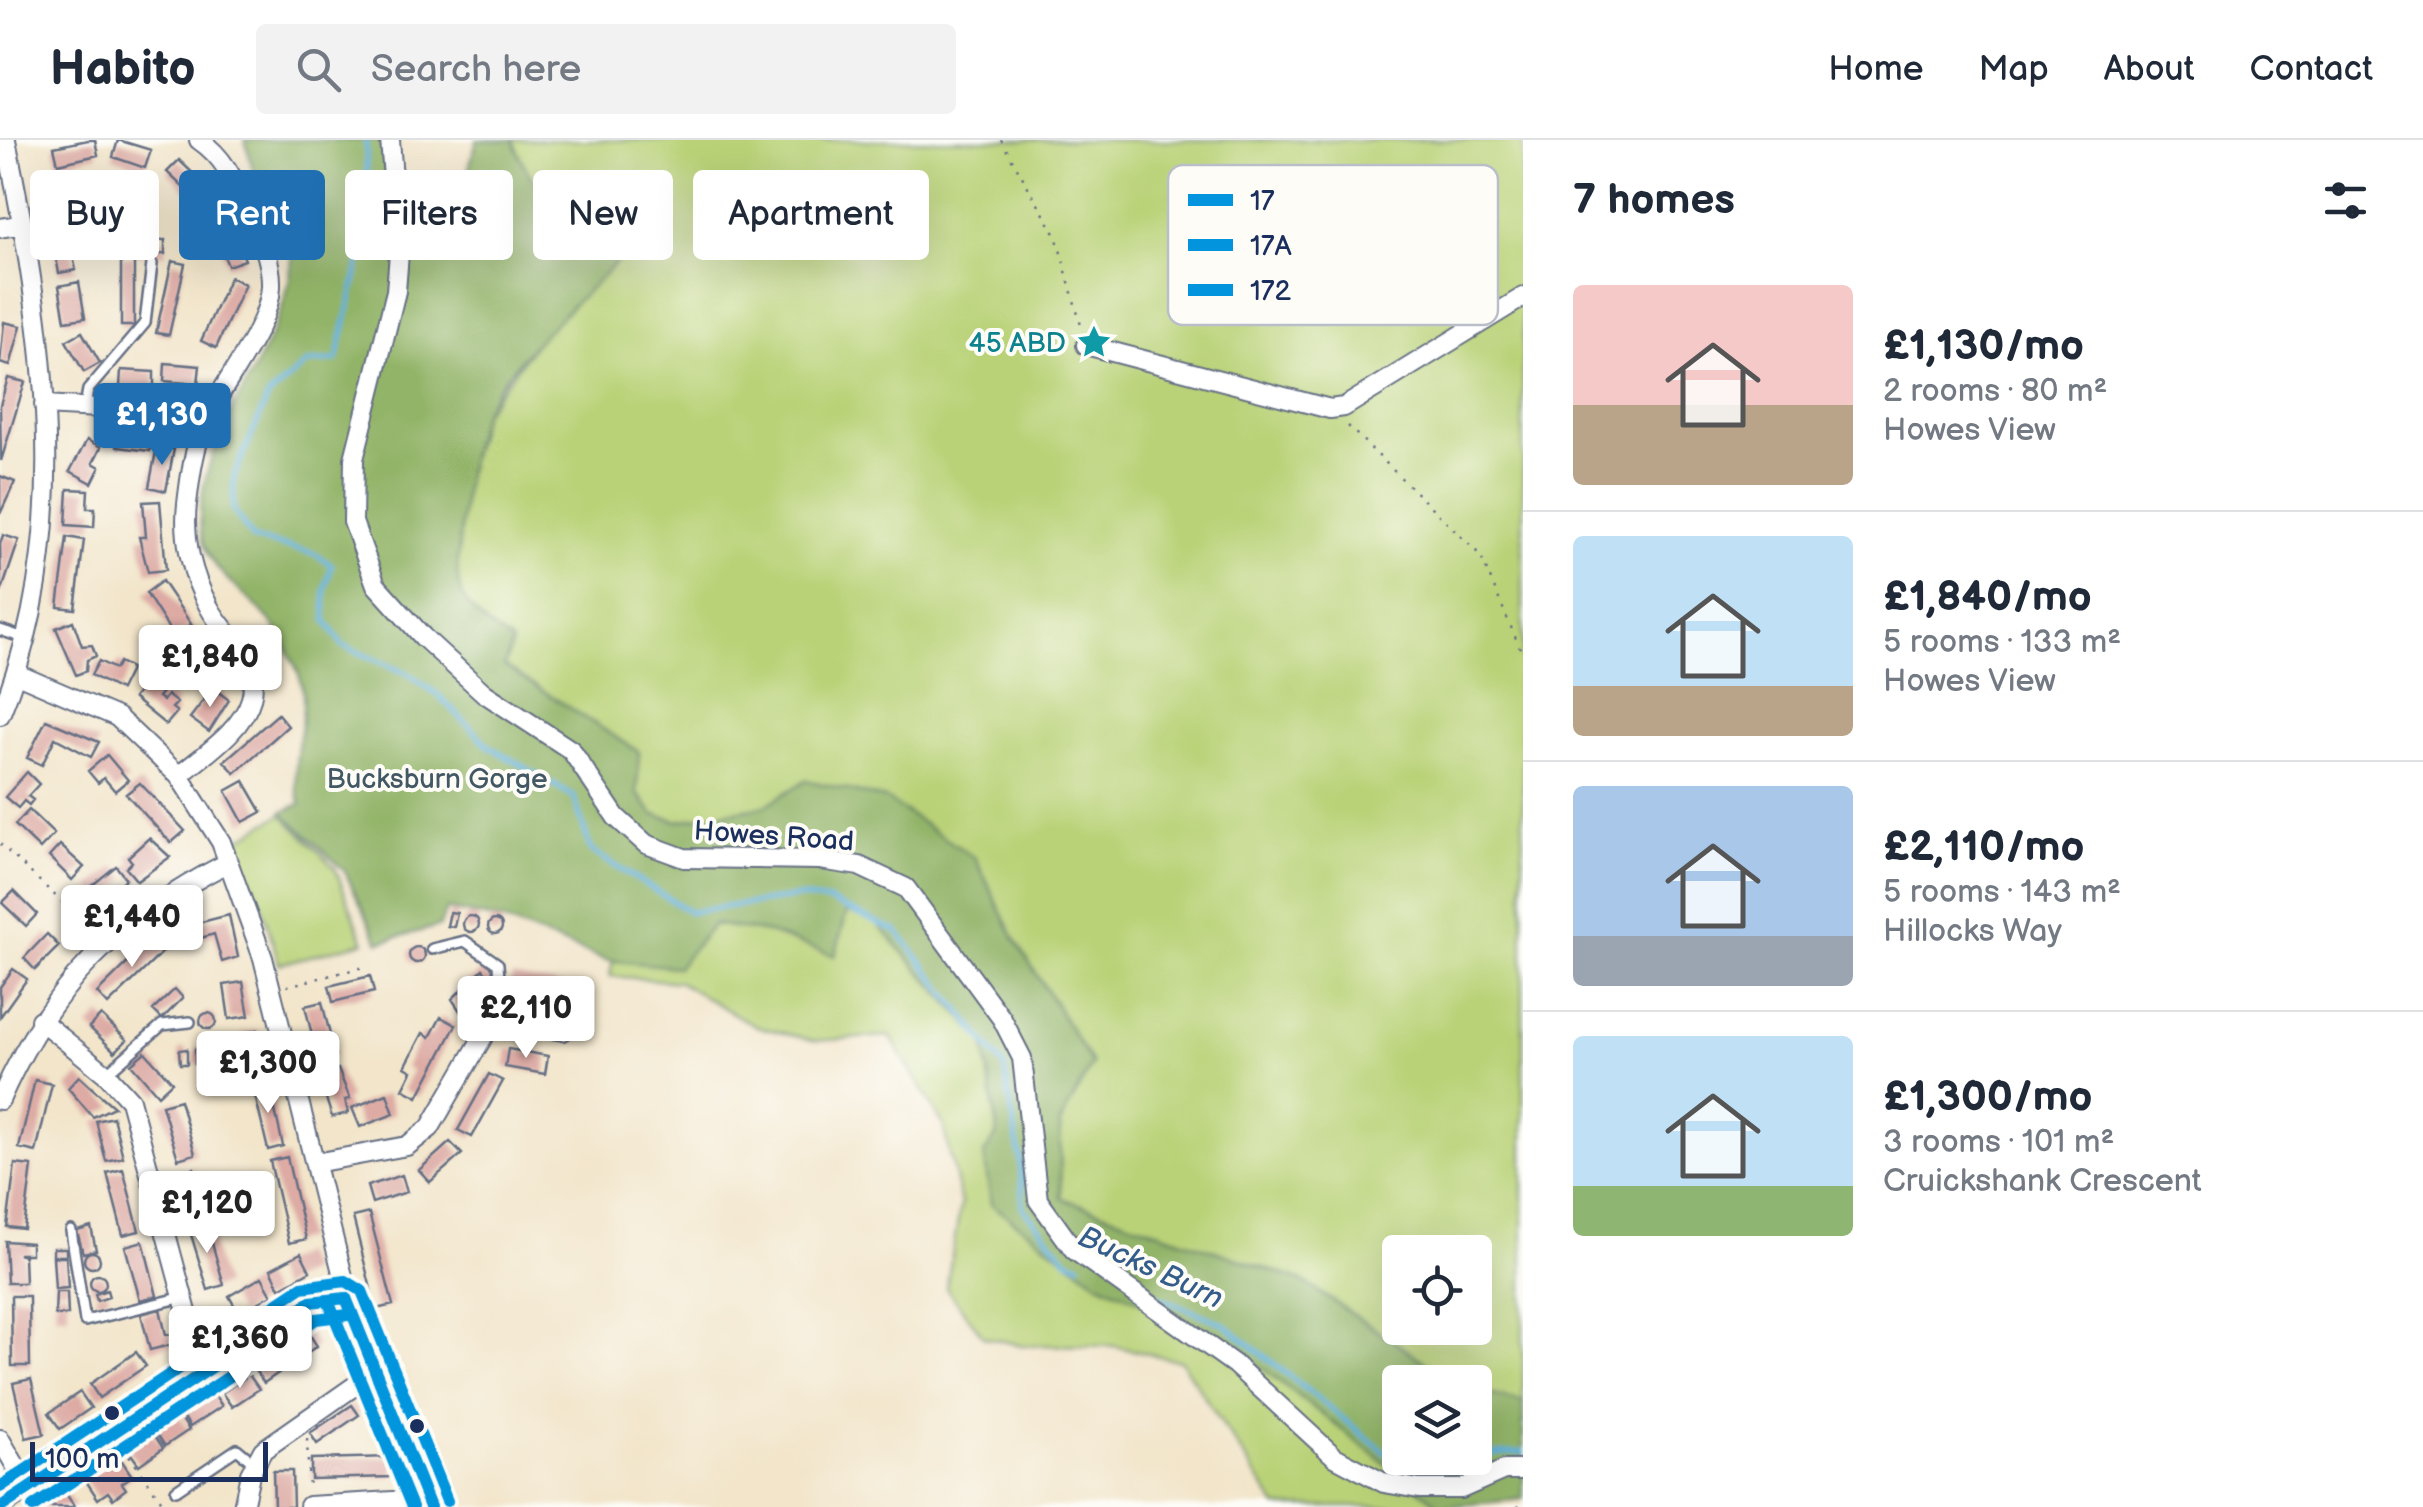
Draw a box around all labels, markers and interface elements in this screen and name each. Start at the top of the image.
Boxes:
search box [256,24,956,114]
text: Habito [50,41,196,98]
icon: search [291,42,346,97]
text: Search here [371,47,581,92]
text: Home [1828,48,1923,91]
text: Map [1978,48,2049,91]
text: About [2104,48,2195,91]
text: Contact [2250,48,2373,91]
legend [1168,165,1498,325]
chip: Buy [30,170,159,260]
chip: Rent [179,170,325,260]
chip: Filters [345,170,513,260]
chip: New [533,170,673,260]
chip: Apartment [693,170,929,260]
icon: filters [2318,173,2373,228]
text: 7 homes [1573,175,1735,226]
text: 17 [1250,185,1275,218]
text: 17A [1250,230,1293,263]
text: 172 [1250,275,1292,308]
text: £1,130/mo [1883,321,2084,372]
place icon: 45 ABD [1075,323,1113,361]
icon: home [1653,325,1773,445]
place label: 45 ABD [969,327,1066,360]
text: 2 rooms · 80 m² [1883,372,2107,411]
pin: £1,130 [81,383,243,468]
text: £1,130 [116,396,208,435]
text: Howes View [1883,411,2056,450]
text: £1,840/mo [1883,572,2092,623]
icon: home [1653,576,1773,696]
text: 5 rooms · 133 m² [1883,623,2121,662]
pin: £1,840 [129,625,291,710]
text: £1,840 [161,638,259,677]
text: Howes View [1883,662,2056,701]
park label: Bucksburn Gorge [326,763,548,796]
street label: Howes Road [693,814,855,859]
text: £2,110/mo [1883,822,2085,873]
icon: home [1653,826,1773,946]
text: 5 rooms · 143 m² [1883,873,2121,912]
pin: £1,440 [51,885,213,970]
text: £1,440 [83,898,181,937]
text: Hillocks Way [1883,912,2062,951]
pin: £2,110 [445,976,607,1061]
text: £2,110 [479,989,573,1028]
pin: £1,300 [187,1031,349,1116]
text: £1,300 [218,1044,318,1083]
text: £1,300/mo [1883,1072,2092,1123]
icon: home [1653,1076,1773,1196]
text: 3 rooms · 101 m² [1883,1123,2114,1162]
text: Cruickshank Crescent [1883,1162,2202,1201]
pin: £1,120 [126,1171,288,1256]
text: £1,120 [161,1184,253,1223]
water label: Bucks Burn [1073,1219,1229,1317]
map controls [1382,1235,1492,1475]
button: locate [1382,1235,1492,1345]
pin: £1,360 [159,1306,321,1391]
text: £1,360 [191,1319,289,1358]
button: layers [1382,1365,1492,1475]
unlabelled marker [102,1403,122,1423]
unlabelled marker [407,1416,427,1436]
scale bar [30,1437,268,1482]
text: 100 m [45,1443,119,1476]

